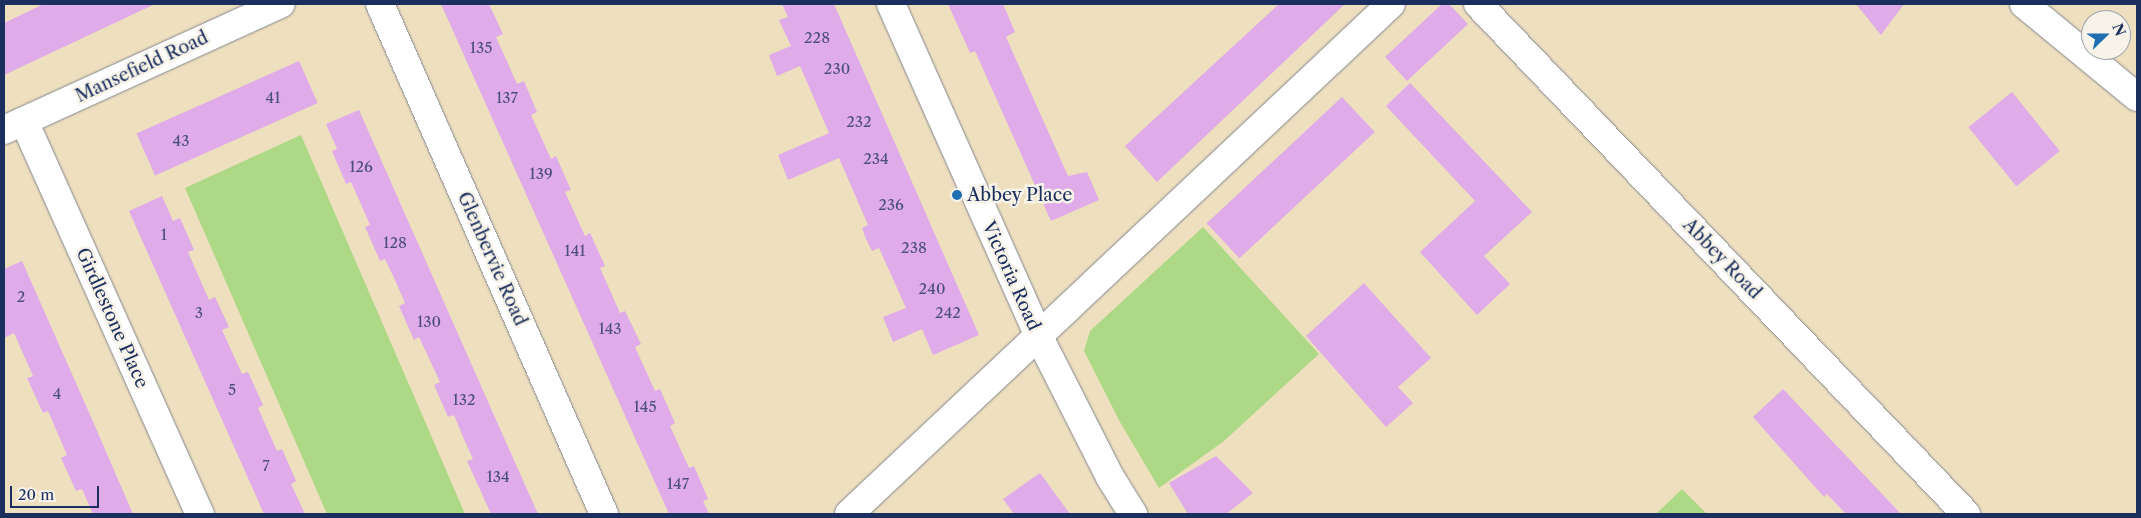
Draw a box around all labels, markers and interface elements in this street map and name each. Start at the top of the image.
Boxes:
north arrow [2081,10,2131,60]
text: N [2108,21,2130,39]
street label: Mansefield Road [72,27,212,107]
house number: 228 [804,29,830,47]
house number: 135 [470,39,492,57]
house number: 230 [824,60,850,78]
house number: 41 [266,89,280,107]
house number: 137 [496,89,518,107]
house number: 232 [846,113,872,131]
house number: 43 [173,132,189,150]
house number: 234 [863,150,889,168]
house number: 126 [349,158,373,176]
house number: 139 [529,165,553,183]
place label: Abbey Place [967,184,1073,206]
street label: Glenbervie Road [453,189,531,329]
marker: Abbey Place [951,189,963,201]
house number: 236 [878,196,904,214]
street label: Abbey Road [1678,214,1766,304]
street label: Victoria Road [977,218,1045,334]
house number: 1 [161,226,167,244]
house number: 128 [383,234,407,252]
house number: 238 [901,239,927,257]
house number: 141 [564,242,586,260]
street label: Girdlestone Place [71,245,153,391]
house number: 240 [919,280,945,298]
house number: 2 [17,288,25,306]
house number: 3 [195,304,203,322]
house number: 242 [935,304,961,322]
house number: 130 [417,313,441,331]
house number: 143 [598,320,622,338]
house number: 5 [228,381,236,399]
house number: 4 [53,385,61,403]
house number: 132 [452,391,476,409]
house number: 145 [633,398,657,416]
house number: 7 [262,457,270,475]
house number: 134 [486,468,510,486]
house number: 147 [667,475,689,493]
scale bar [12,476,101,508]
text: 20 m [18,485,54,504]

